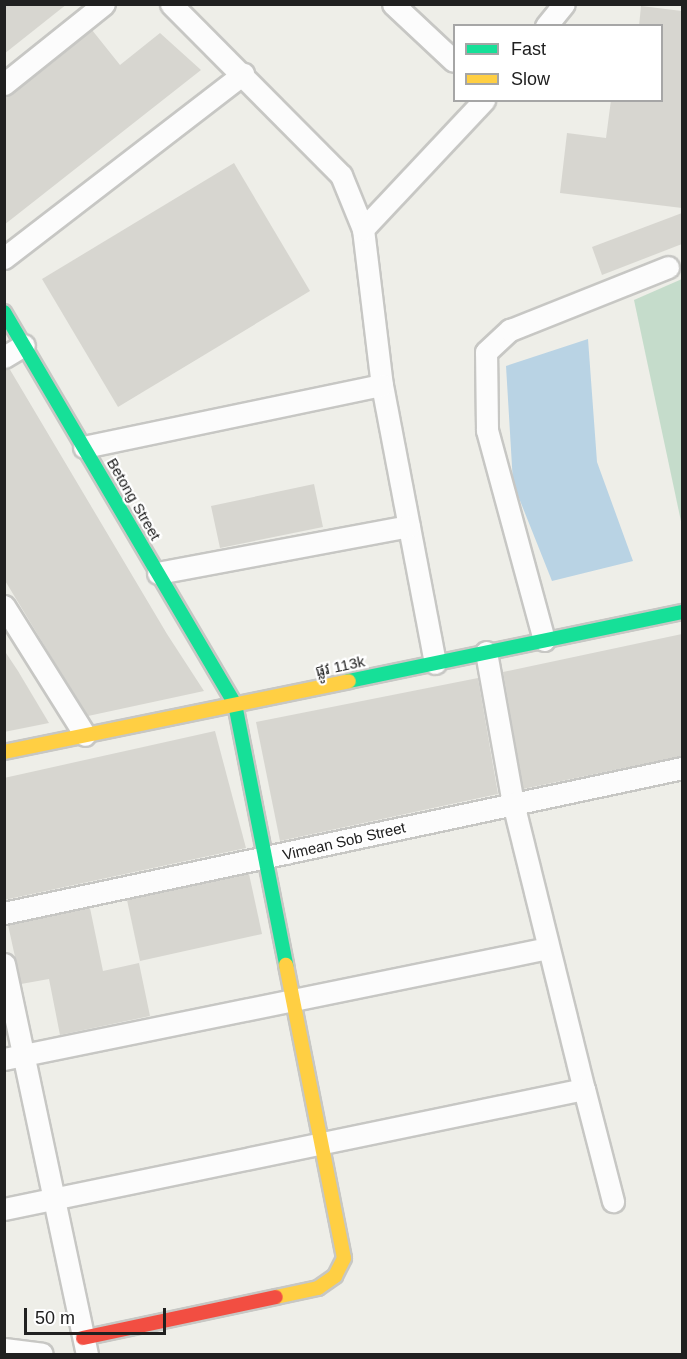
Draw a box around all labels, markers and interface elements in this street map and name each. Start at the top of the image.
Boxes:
legend [453,24,663,102]
text: Fast [511,39,546,59]
text: Slow [511,69,550,89]
street label: Betong Street [103,455,165,543]
street label: ផ្លូវ 113k [314,652,366,680]
street label: Vimean Sob Street [281,818,407,864]
scale bar [27,1296,170,1334]
text: 50 m [35,1308,75,1328]

